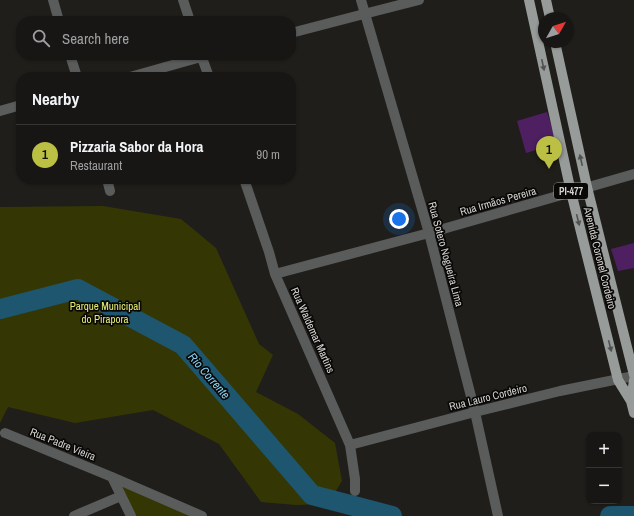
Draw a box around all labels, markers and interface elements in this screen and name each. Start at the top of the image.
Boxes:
north arrow [538,12,574,48]
search box [16,16,296,60]
icon: search [30,27,52,49]
text: Search here [62,28,129,49]
one-way arrow [541,59,547,72]
text: Nearby [32,87,79,110]
text: Pizzaria Sabor da Hora [70,136,203,157]
pin: 1 [536,136,562,169]
text: 1 [42,146,48,163]
text: 90 m [256,146,280,163]
one-way arrow [578,154,584,166]
text: Restaurant [70,157,122,174]
street label: Rua Irmãos Pereira [458,183,538,219]
road number: PI-477 [554,183,588,199]
street label: Rua Sotero Nogueira Lima [425,200,467,308]
street label: Avenida Coronel Cordeiro [580,205,619,310]
your location [389,209,409,229]
one-way arrow [575,214,581,226]
street label: Rua Waldemar Martins [288,285,338,375]
park label: Parque Municipal do Pirapora [70,299,140,326]
one-way arrow [607,340,613,352]
water label: Rio Corrente [184,349,234,403]
street label: Rua Lauro Cordeiro [448,381,528,413]
street label: Rua Padre Vieira [28,424,98,464]
map controls [586,432,622,504]
button: + [586,432,622,468]
button: − [586,468,622,504]

